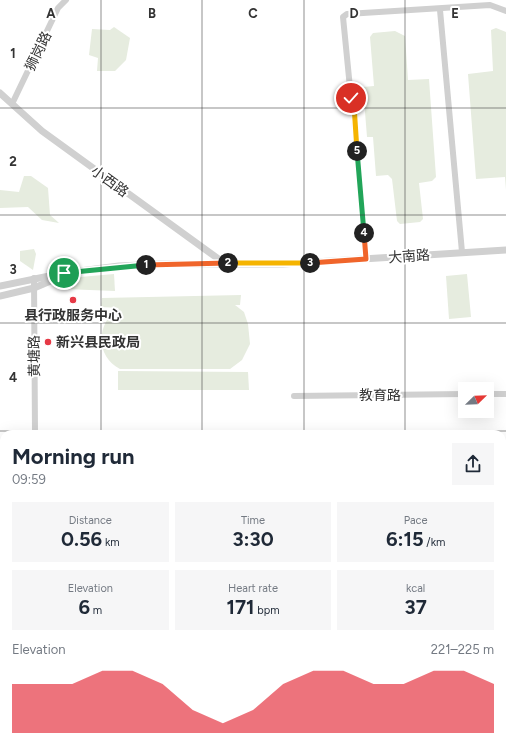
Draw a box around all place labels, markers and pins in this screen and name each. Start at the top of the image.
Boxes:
pin [334,81,368,115]
pin: 5 [347,141,367,161]
pin: 4 [354,223,374,243]
pin: 2 [218,253,238,273]
pin: 3 [300,253,320,273]
pin: 1 [136,255,156,275]
pin [47,256,81,290]
marker: 县行政服务中心 [68,295,78,305]
place label: 县行政服务中心 [24,307,122,324]
place label: 新兴县民政局 [56,334,140,351]
marker: 新兴县民政局 [43,337,53,347]

